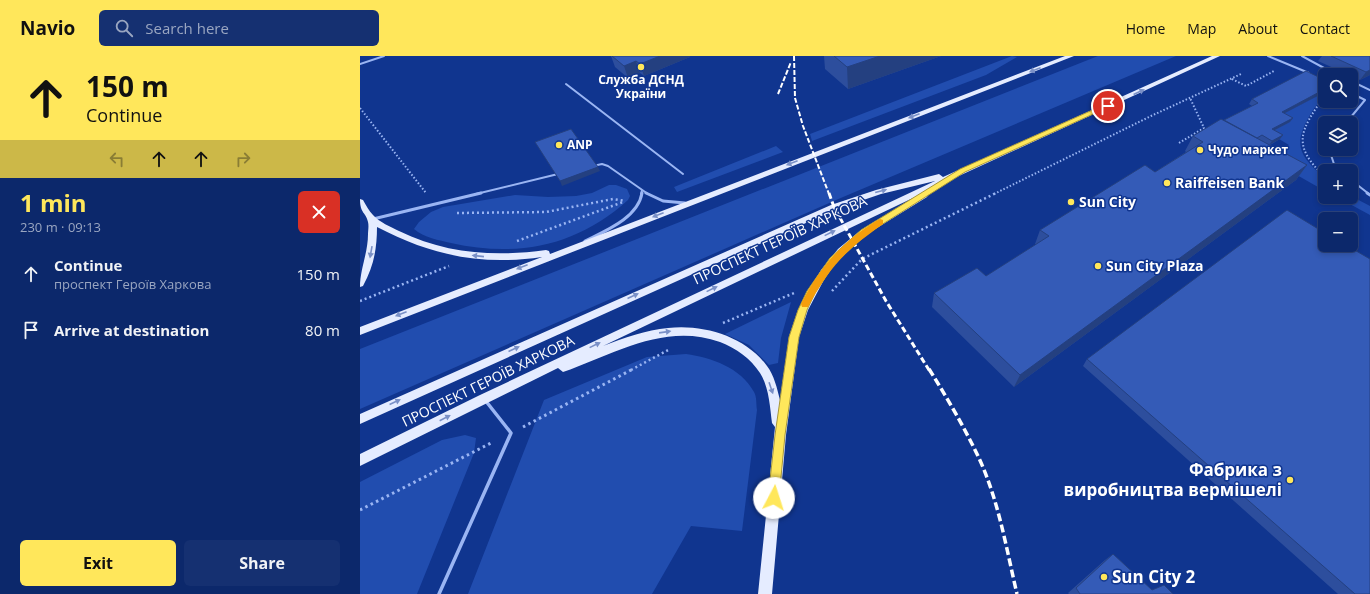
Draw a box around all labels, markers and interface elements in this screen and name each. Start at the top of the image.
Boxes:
search box [99,10,379,46]
text: Navio [20,15,75,41]
icon: search [113,17,135,39]
text: Search here [145,18,229,38]
text: Home [1126,19,1165,38]
text: Map [1187,19,1216,38]
text: About [1238,19,1278,38]
text: Contact [1300,19,1350,38]
marker: Служба ДСНД України [636,62,646,72]
text: 150 m [86,67,169,105]
one-way arrow [1028,67,1040,73]
map controls [1318,68,1358,252]
button: search [1318,68,1358,108]
place label: Служба ДСНД України [598,71,684,102]
icon: ahead [20,72,72,124]
pin [1091,89,1125,123]
one-way arrow [1133,89,1144,95]
icon: arrive [1097,95,1119,117]
text: Continue [86,103,162,127]
one-way arrow [907,114,919,120]
button: layers [1318,116,1358,156]
place label: ANP [567,136,593,153]
marker: ANP [554,140,564,150]
place label: Чудо маркет [1208,141,1289,158]
marker: Чудо маркет [1195,145,1205,155]
icon: left [106,148,128,170]
icon: ahead [148,148,170,170]
icon: ahead [190,148,212,170]
icon: right [232,148,254,170]
one-way arrow [787,160,798,166]
button: + [1318,164,1358,204]
place label: Raiffeisen Bank [1175,173,1284,192]
marker: Raiffeisen Bank [1162,178,1172,188]
text: 1 min [20,186,87,219]
one-way arrow [875,188,888,194]
button: close [298,191,340,233]
street label: ПРОСПЕКТ ГЕРОЇВ ХАРКОВА [690,191,870,288]
place label: Sun City [1079,192,1136,211]
marker: Sun City [1066,197,1076,207]
one-way arrow [651,212,663,218]
button: − [1318,212,1358,252]
text: 230 m · 09:13 [20,218,101,236]
one-way arrow [824,230,835,236]
one-way arrow [368,246,374,258]
one-way arrow [472,252,484,259]
text: Continue [54,255,122,275]
place label: Sun City Plaza [1106,256,1203,275]
marker: Sun City Plaza [1093,261,1103,271]
icon: ahead [20,263,42,285]
text: 150 m [296,264,340,284]
one-way arrow [516,264,528,270]
text: проспект Героїв Харкова [54,275,212,293]
one-way arrow [707,286,718,292]
one-way arrow [627,293,638,299]
one-way arrow [395,312,407,318]
icon: arrive [20,319,42,341]
text: Arrive at destination [54,320,209,340]
text: 80 m [305,320,340,340]
one-way arrow [659,329,671,335]
street label: ПРОСПЕКТ ГЕРОЇВ ХАРКОВА [398,330,577,431]
one-way arrow [589,342,601,348]
one-way arrow [508,346,520,352]
one-way arrow [768,382,774,394]
one-way arrow [390,399,401,405]
one-way arrow [439,415,451,421]
place label: Фабрика з виробництва вермішелі [1064,458,1282,501]
marker: Фабрика з виробництва вермішелі [1285,475,1295,485]
position arrow [753,477,795,519]
button: Exit [20,540,176,586]
button: Share [184,540,340,586]
place label: Sun City 2 [1112,565,1196,588]
marker: Sun City 2 [1099,572,1109,582]

